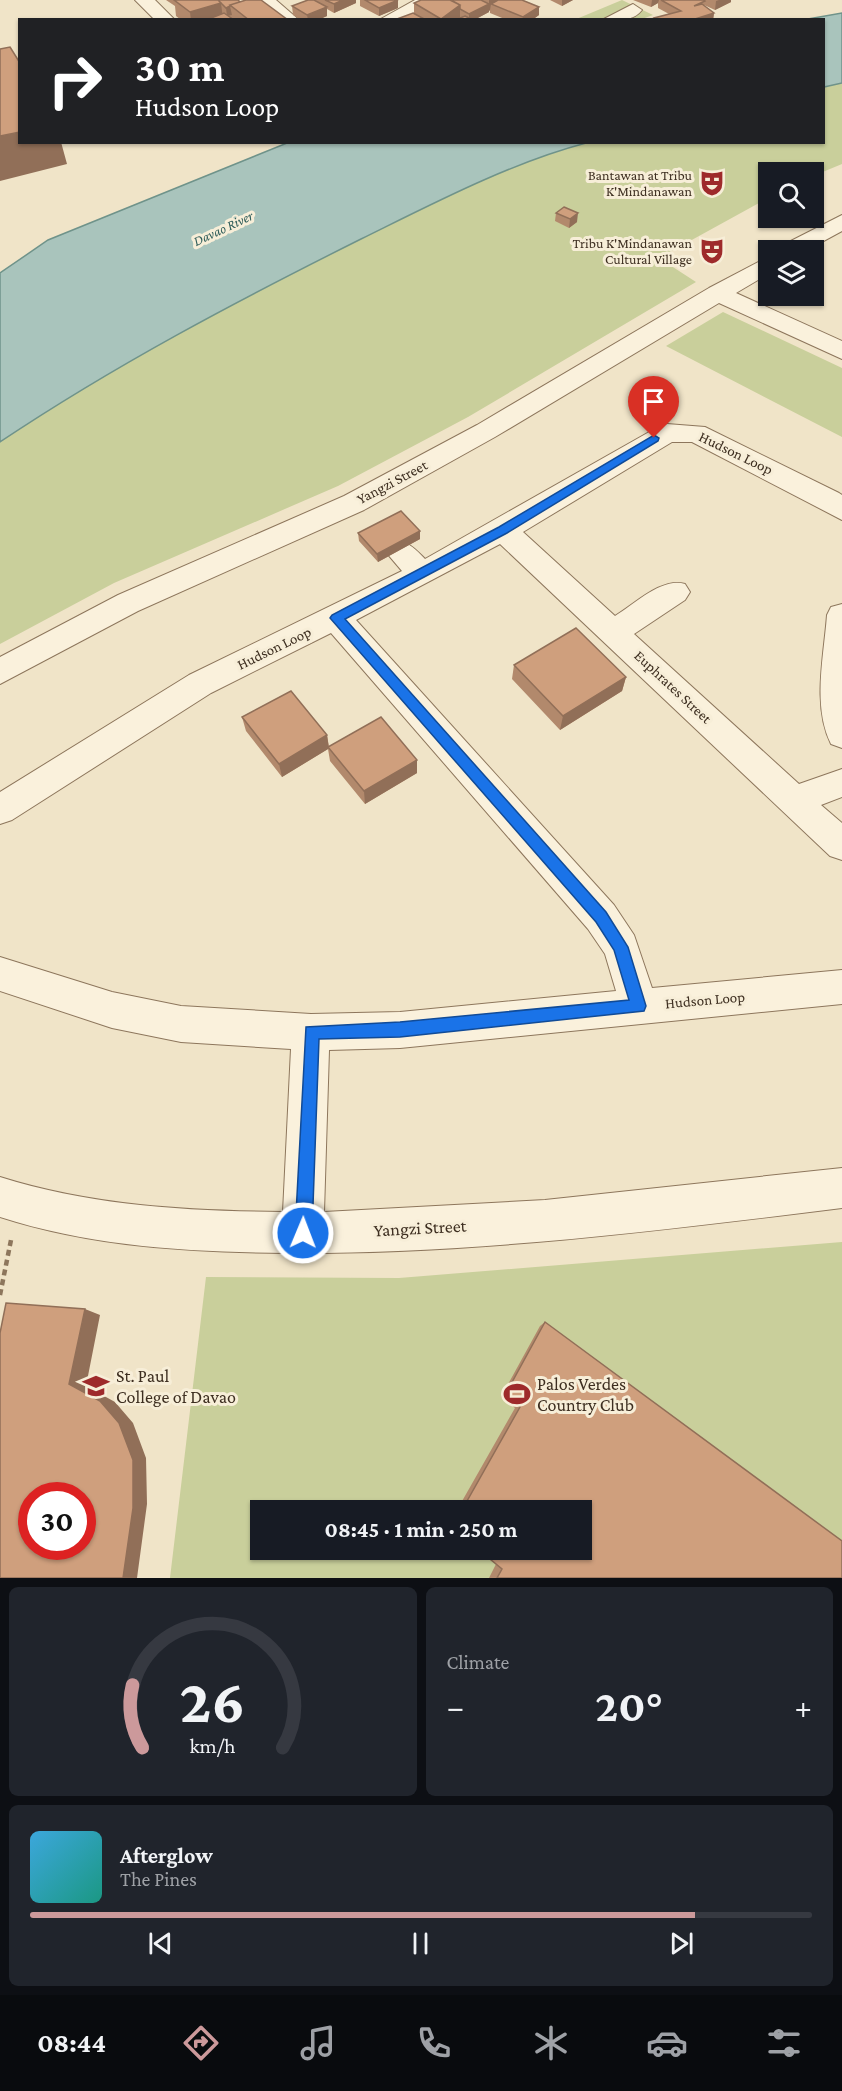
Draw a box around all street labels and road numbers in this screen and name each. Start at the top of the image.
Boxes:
street label: Hudson Loop [696,428,776,479]
street label: Yangzi Street [354,456,431,508]
street label: Hudson Loop [234,623,314,674]
street label: Euphrates Street [631,647,715,728]
street label: Hudson Loop [664,989,746,1012]
street label: Yangzi Street [373,1216,468,1240]

